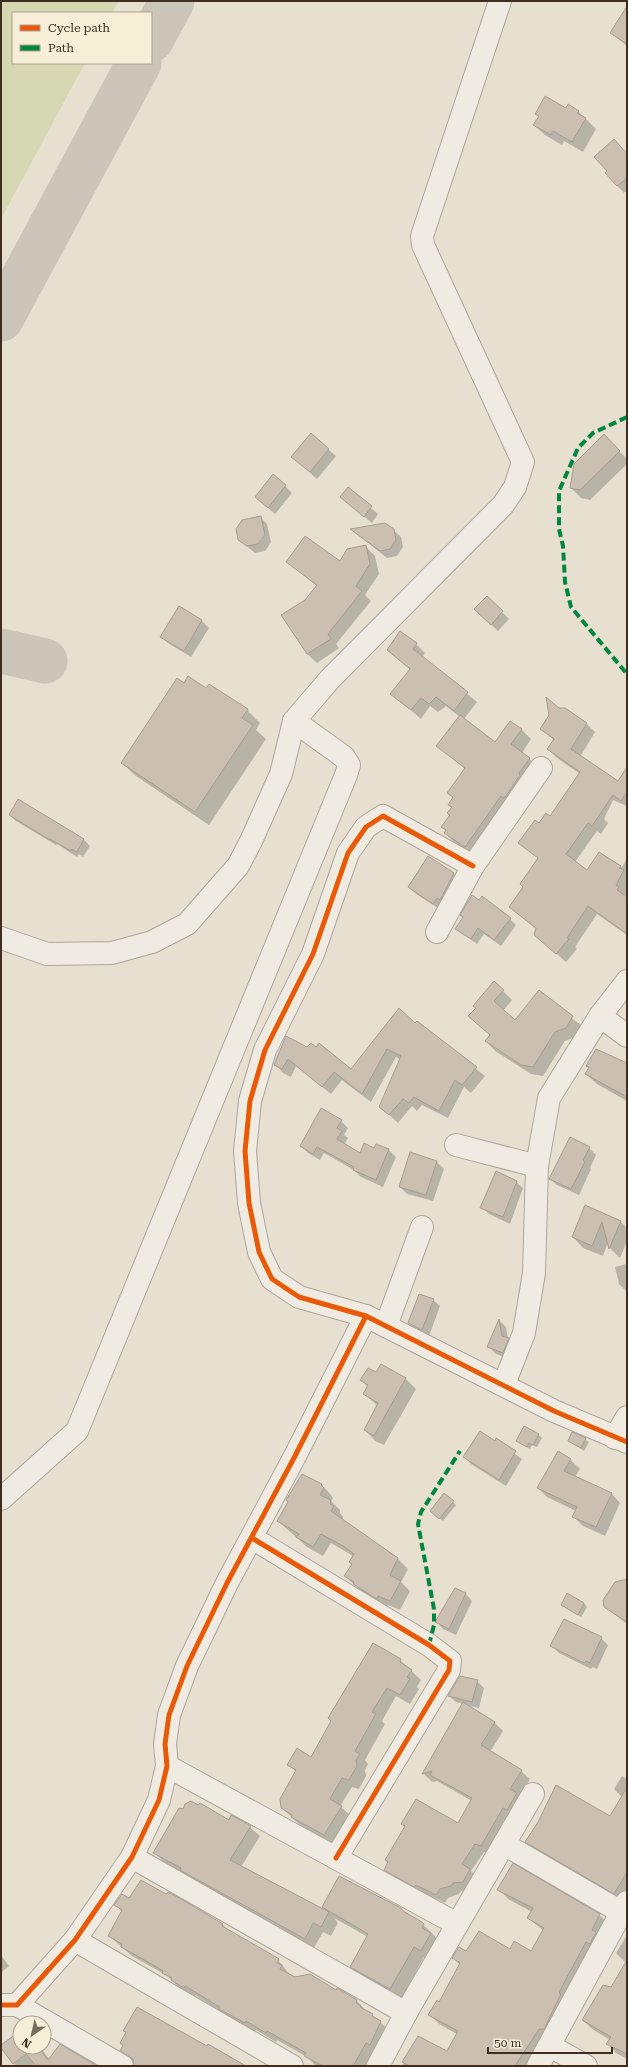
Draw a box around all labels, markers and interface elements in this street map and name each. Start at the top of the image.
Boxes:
legend [12,12,152,64]
text: Cycle path [48,21,110,35]
text: Path [48,41,74,55]
north arrow [12,2015,52,2055]
scale bar [488,2029,612,2055]
text: N [19,2035,34,2051]
text: 50 m [494,2036,521,2050]

